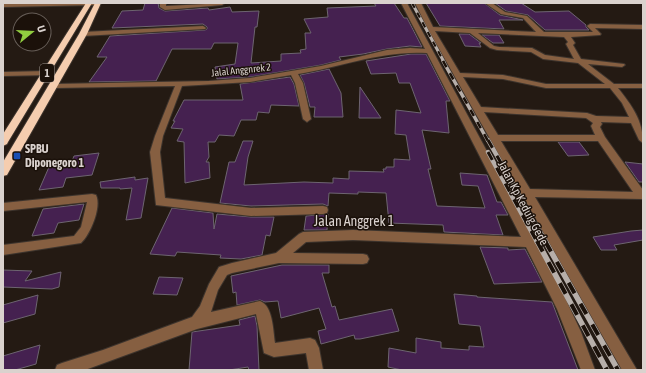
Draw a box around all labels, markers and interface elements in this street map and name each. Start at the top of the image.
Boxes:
north arrow [12,12,52,52]
text: U [35,24,48,34]
street label: Jalal Anggnrek 2 [211,61,272,79]
road number: 1 [40,64,54,82]
place label: SPBU Diponegoro 1 [25,142,84,170]
marker: SPBU Diponegoro 1 [12,151,22,161]
street label: Jalan Kp Keduig Gede [495,158,551,248]
street label: Jalan Anggrek 1 [314,213,394,229]

